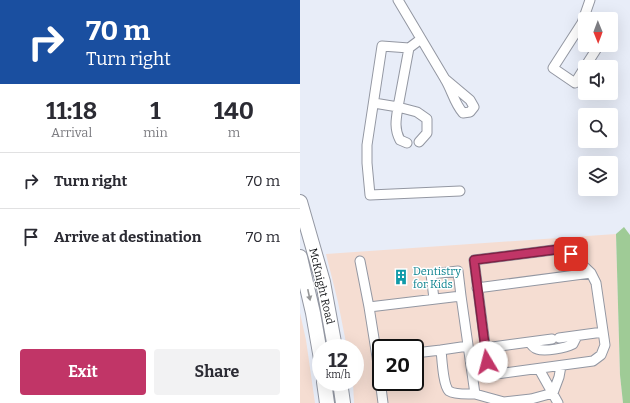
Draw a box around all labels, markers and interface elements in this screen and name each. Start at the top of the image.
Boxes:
north arrow [578,12,618,52]
map controls [578,12,618,196]
text: 70 m [86,14,150,47]
icon: right [20,16,72,68]
text: Turn right [86,48,171,70]
button: sound [578,60,618,100]
text: 11:18 [46,97,97,125]
text: 1 [150,97,161,125]
text: 140 [214,97,254,125]
button: search [578,108,618,148]
text: Arrival [51,125,92,140]
text: min [143,125,168,140]
text: m [228,125,240,140]
button: layers [578,156,618,196]
icon: right [20,170,42,192]
text: Turn right [54,172,127,190]
text: 70 m [246,172,280,190]
icon: arrive [20,226,42,248]
text: Arrive at destination [54,228,201,246]
text: 70 m [246,228,280,246]
pin [554,237,588,271]
icon: arrive [560,243,582,265]
street label: McKnight Road [306,247,337,326]
place label: Dentistry for Kids [413,265,461,291]
building icon: Dentistry for Kids [392,268,410,286]
one-way arrow [307,289,313,301]
speed limit sign: 20 [372,339,424,391]
position arrow [466,341,508,383]
text: 12 [328,348,348,372]
button: Exit [20,349,146,395]
button: Share [154,349,280,395]
text: km/h [326,369,350,381]

